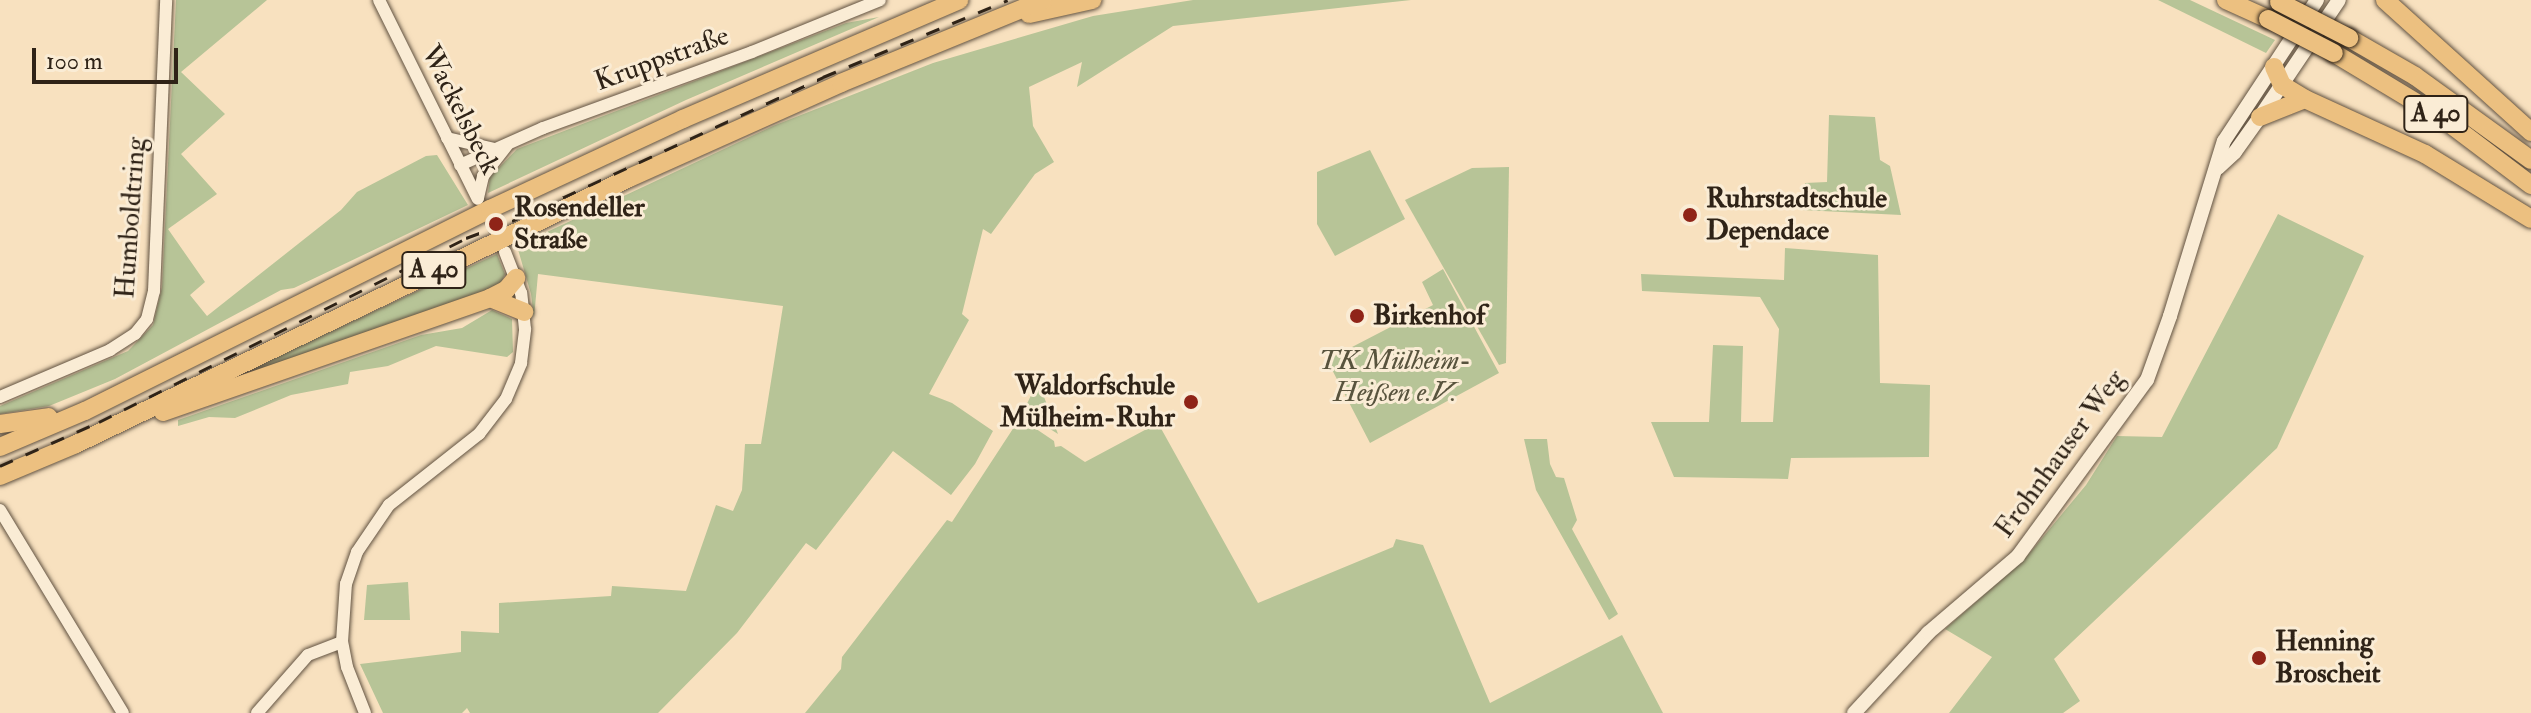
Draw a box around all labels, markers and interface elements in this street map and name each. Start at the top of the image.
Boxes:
street label: Kruppstraße [590,19,734,99]
scale bar [36,32,182,82]
street label: Wackelsbeck [413,40,507,180]
text: 100 m [46,46,103,77]
road number: A 40 [2402,92,2470,136]
street label: Humboldtring [109,136,153,300]
place label: Ruhrstadtschule Dependace [1706,182,1887,248]
place label: Rosendeller Straße [514,191,645,257]
marker: Ruhrstadtschule Dependace [1681,206,1699,224]
marker: Rosendeller Straße [485,213,507,235]
road number: A 40 [400,248,468,292]
place label: Birkenhof [1373,299,1485,333]
marker: Birkenhof [1348,307,1366,325]
park label: TK Mülheim- Heißen e.V. [1319,344,1471,410]
street label: Frohnhauser Weg [1988,363,2132,545]
place label: Waldorfschule Mülheim-Ruhr [1000,369,1175,435]
marker: Waldorfschule Mülheim-Ruhr [1182,393,1200,411]
place label: Henning Broscheit [2275,625,2381,691]
marker: Henning Broscheit [2250,649,2268,667]

